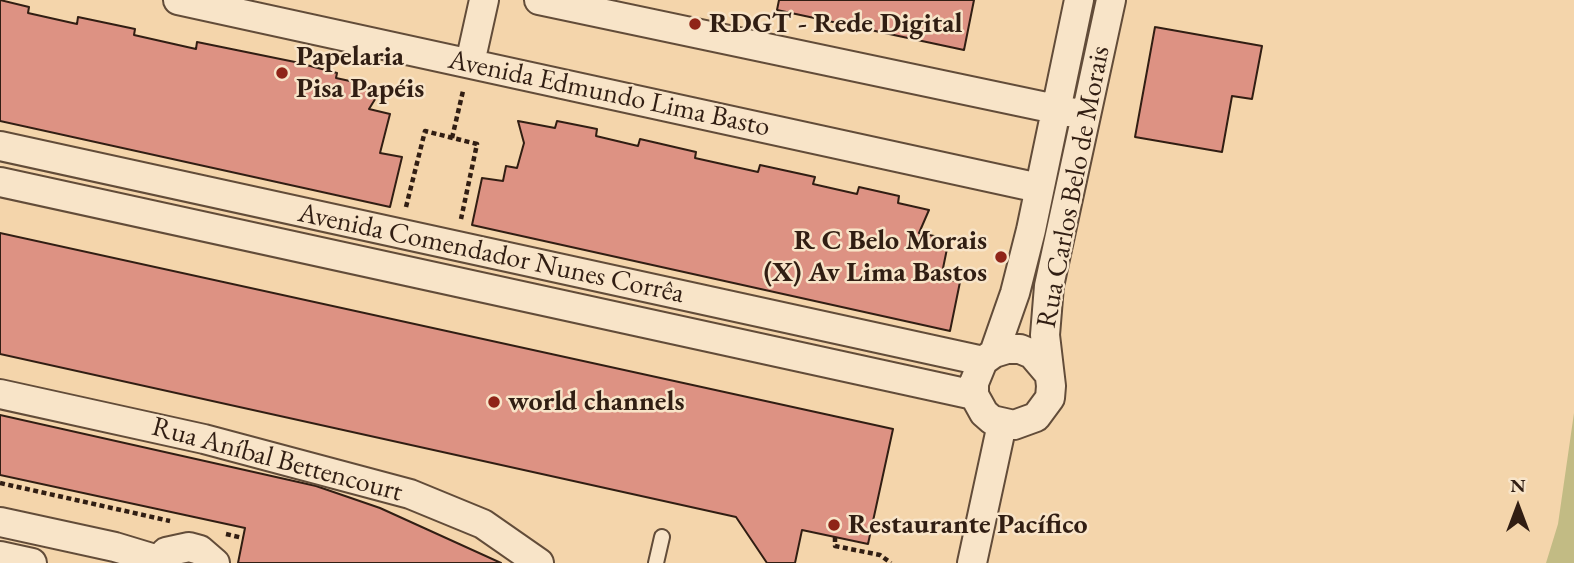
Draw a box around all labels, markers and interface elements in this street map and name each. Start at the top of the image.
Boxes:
place label: RDGT - Rede Digital [709,7,962,41]
marker: RDGT - Rede Digital [687,16,703,32]
place label: Papelaria Pisa Papéis [296,40,424,106]
street label: Avenida Edmundo Lima Basto [445,43,773,145]
street label: Rua Carlos Belo de Morais [1030,43,1118,331]
marker: Papelaria Pisa Papéis [274,65,290,81]
street label: Avenida Comendador Nunes Corrêa [295,197,687,311]
place label: R C Belo Morais (X) Av Lima Bastos [764,224,987,290]
marker: R C Belo Morais (X) Av Lima Bastos [993,249,1009,265]
place label: world channels [508,385,685,419]
marker: world channels [486,394,502,410]
street label: Rua Aníbal Bettencourt [148,410,406,510]
north arrow [1483,472,1553,542]
text: N [1510,473,1526,498]
place label: Restaurante Pacífico [848,508,1088,542]
marker: Restaurante Pacífico [826,517,842,533]

